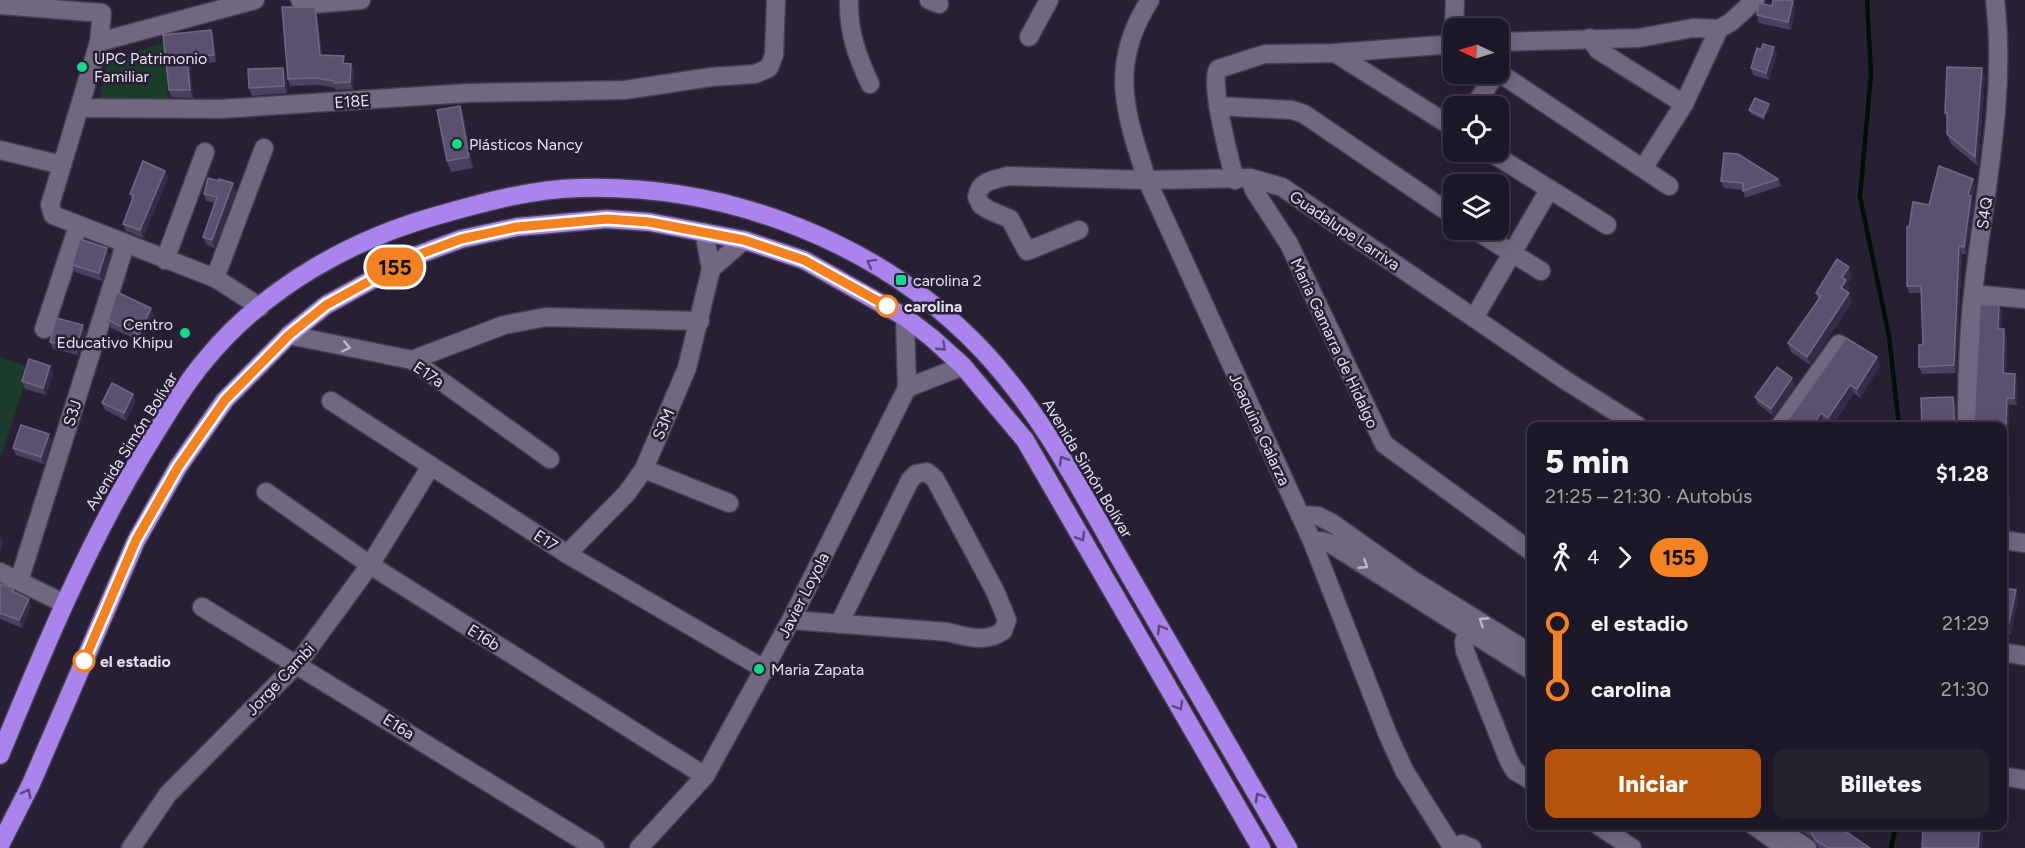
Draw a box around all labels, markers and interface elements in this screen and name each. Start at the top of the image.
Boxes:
north arrow [1443,18,1509,84]
map controls [1443,18,1509,240]
place label: UPC Patrimonio Familiar [94,49,207,86]
marker: UPC Patrimonio Familiar [75,60,89,74]
street label: E18E [334,91,370,112]
button: locate [1443,96,1509,162]
place label: Plásticos Nancy [469,135,583,154]
marker: Plásticos Nancy [450,137,464,151]
button: layers [1443,174,1509,240]
street label: Guadalupe Larriva [1286,187,1403,274]
street label: S4Q [1973,196,1996,230]
line badge: 155 [360,248,430,286]
text: 155 [378,255,412,280]
street label: Maria Gamarra de Hidalgo [1287,255,1382,431]
one-way arrow [867,259,877,270]
place label: carolina 2 [913,271,982,290]
marker: carolina 2 [894,273,908,287]
marker: carolina [876,295,898,317]
place label: carolina [904,297,962,316]
place label: Centro Educativo Khipu [56,315,173,352]
marker: Centro Educativo Khipu [178,326,192,340]
one-way arrow [341,339,351,352]
one-way arrow [935,339,946,350]
street label: E17a [410,357,448,391]
street label: Avenida Simón Bolívar [81,368,182,514]
street label: Joaquina Galarza [1225,370,1294,489]
street label: Avenida Simón Bolívar [1038,395,1137,542]
street label: S3J [59,397,86,429]
street label: S3M [648,406,678,443]
text: 5 min [1545,442,1629,481]
one-way arrow [1059,456,1070,466]
text: $1.28 [1936,460,1989,487]
text: 21:25 – 21:30 · Autobús [1545,484,1752,508]
street label: E17 [530,526,562,555]
one-way arrow [1074,531,1085,541]
icon: walk [1545,541,1578,574]
icon: forward [1608,541,1641,574]
text: 4 [1587,545,1599,569]
text: 155 [1662,545,1696,570]
street label: Javier Loyola [774,549,833,641]
one-way arrow [1357,558,1368,569]
text: el estadio [1591,610,1688,637]
text: 21:29 [1942,611,1989,635]
one-way arrow [1479,617,1489,629]
street label: E16b [464,620,503,655]
one-way arrow [1157,625,1168,635]
street label: Jorge Cambi [242,639,318,719]
marker: el estadio [73,650,95,672]
place label: el estadio [100,652,171,671]
place label: Maria Zapata [771,660,864,679]
marker: Maria Zapata [752,662,766,676]
text: carolina [1591,676,1671,703]
text: 21:30 [1941,677,1989,701]
one-way arrow [1171,700,1183,710]
street label: E16a [380,710,418,743]
button: Iniciar [1545,749,1761,818]
button: Billetes [1773,749,1989,818]
one-way arrow [19,789,31,800]
one-way arrow [1255,793,1266,803]

